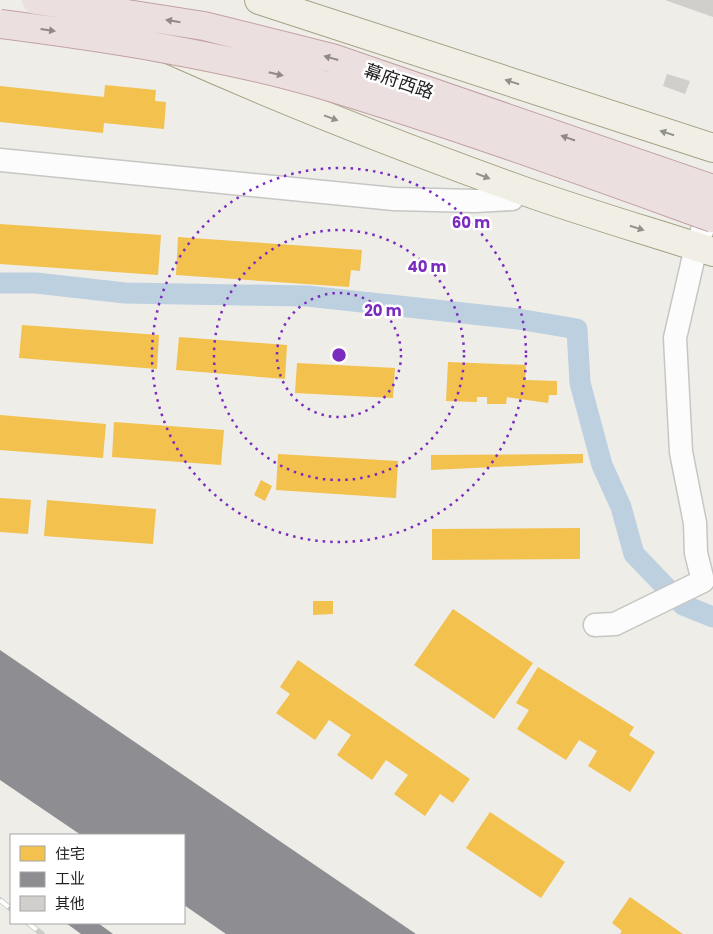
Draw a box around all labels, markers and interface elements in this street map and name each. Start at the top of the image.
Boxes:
one-way arrow [165,17,181,25]
one-way arrow [41,26,57,34]
one-way arrow [323,54,339,62]
street label: 幕府西路 [361,57,437,105]
one-way arrow [269,70,284,78]
one-way arrow [504,78,519,86]
one-way arrow [324,114,339,122]
one-way arrow [659,128,674,136]
one-way arrow [560,134,575,142]
one-way arrow [476,172,491,180]
text: 60 m [452,212,490,233]
one-way arrow [630,224,645,232]
text: 40 m [407,256,447,277]
text: 20 m [364,300,402,321]
centre of rings [330,346,348,364]
legend [10,834,185,924]
text: 住宅 [55,843,85,864]
text: 工业 [55,868,85,889]
text: 其他 [55,893,85,914]

